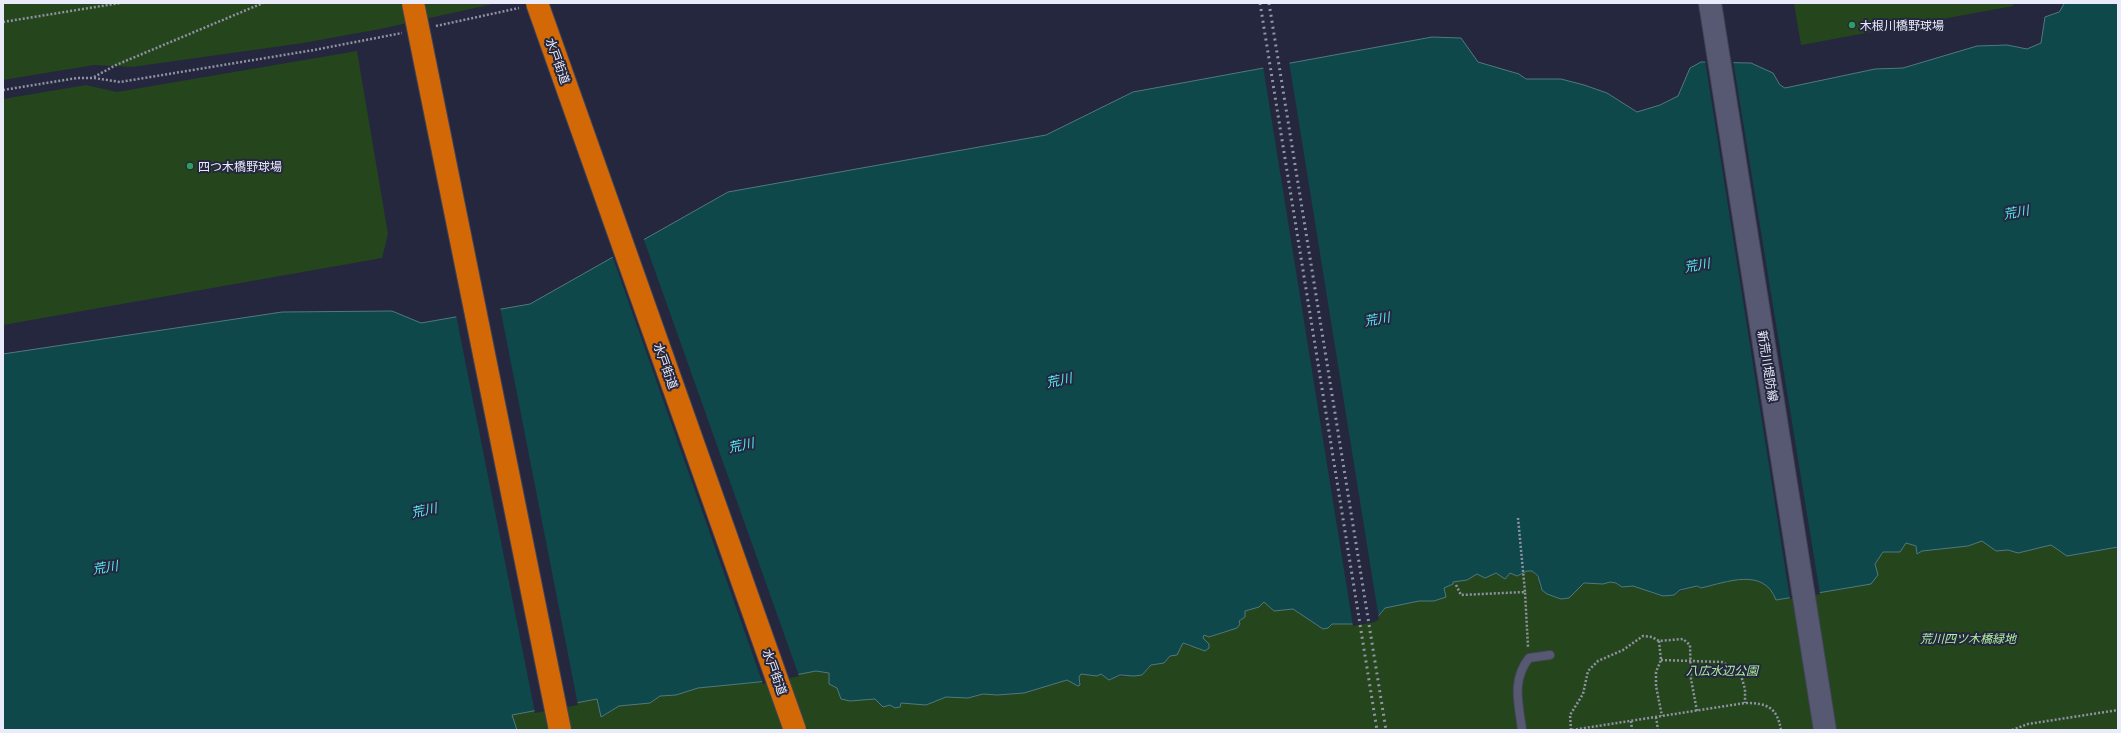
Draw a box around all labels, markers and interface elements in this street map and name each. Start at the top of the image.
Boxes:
place label: 木根川橋野球場 [1860,18,1944,32]
marker: 木根川橋野球場 [1847,20,1857,30]
street label: 水戸街道 [543,36,573,86]
place label: 四つ木橋野球場 [198,159,282,173]
marker: 四つ木橋野球場 [185,161,195,171]
water label: 荒川 [2002,202,2030,222]
water label: 荒川 [1683,255,1711,275]
water label: 荒川 [1363,309,1391,329]
street label: 新荒川堤防線 [1755,329,1781,403]
street label: 水戸街道 [651,341,681,391]
water label: 荒川 [1045,370,1073,390]
water label: 荒川 [727,435,755,455]
water label: 荒川 [410,500,438,520]
water label: 荒川 [91,557,119,577]
park label: 荒川四ツ木橋緑地 [1920,631,2016,645]
street label: 水戸街道 [760,647,790,697]
park label: 八広水辺公園 [1686,663,1758,677]

